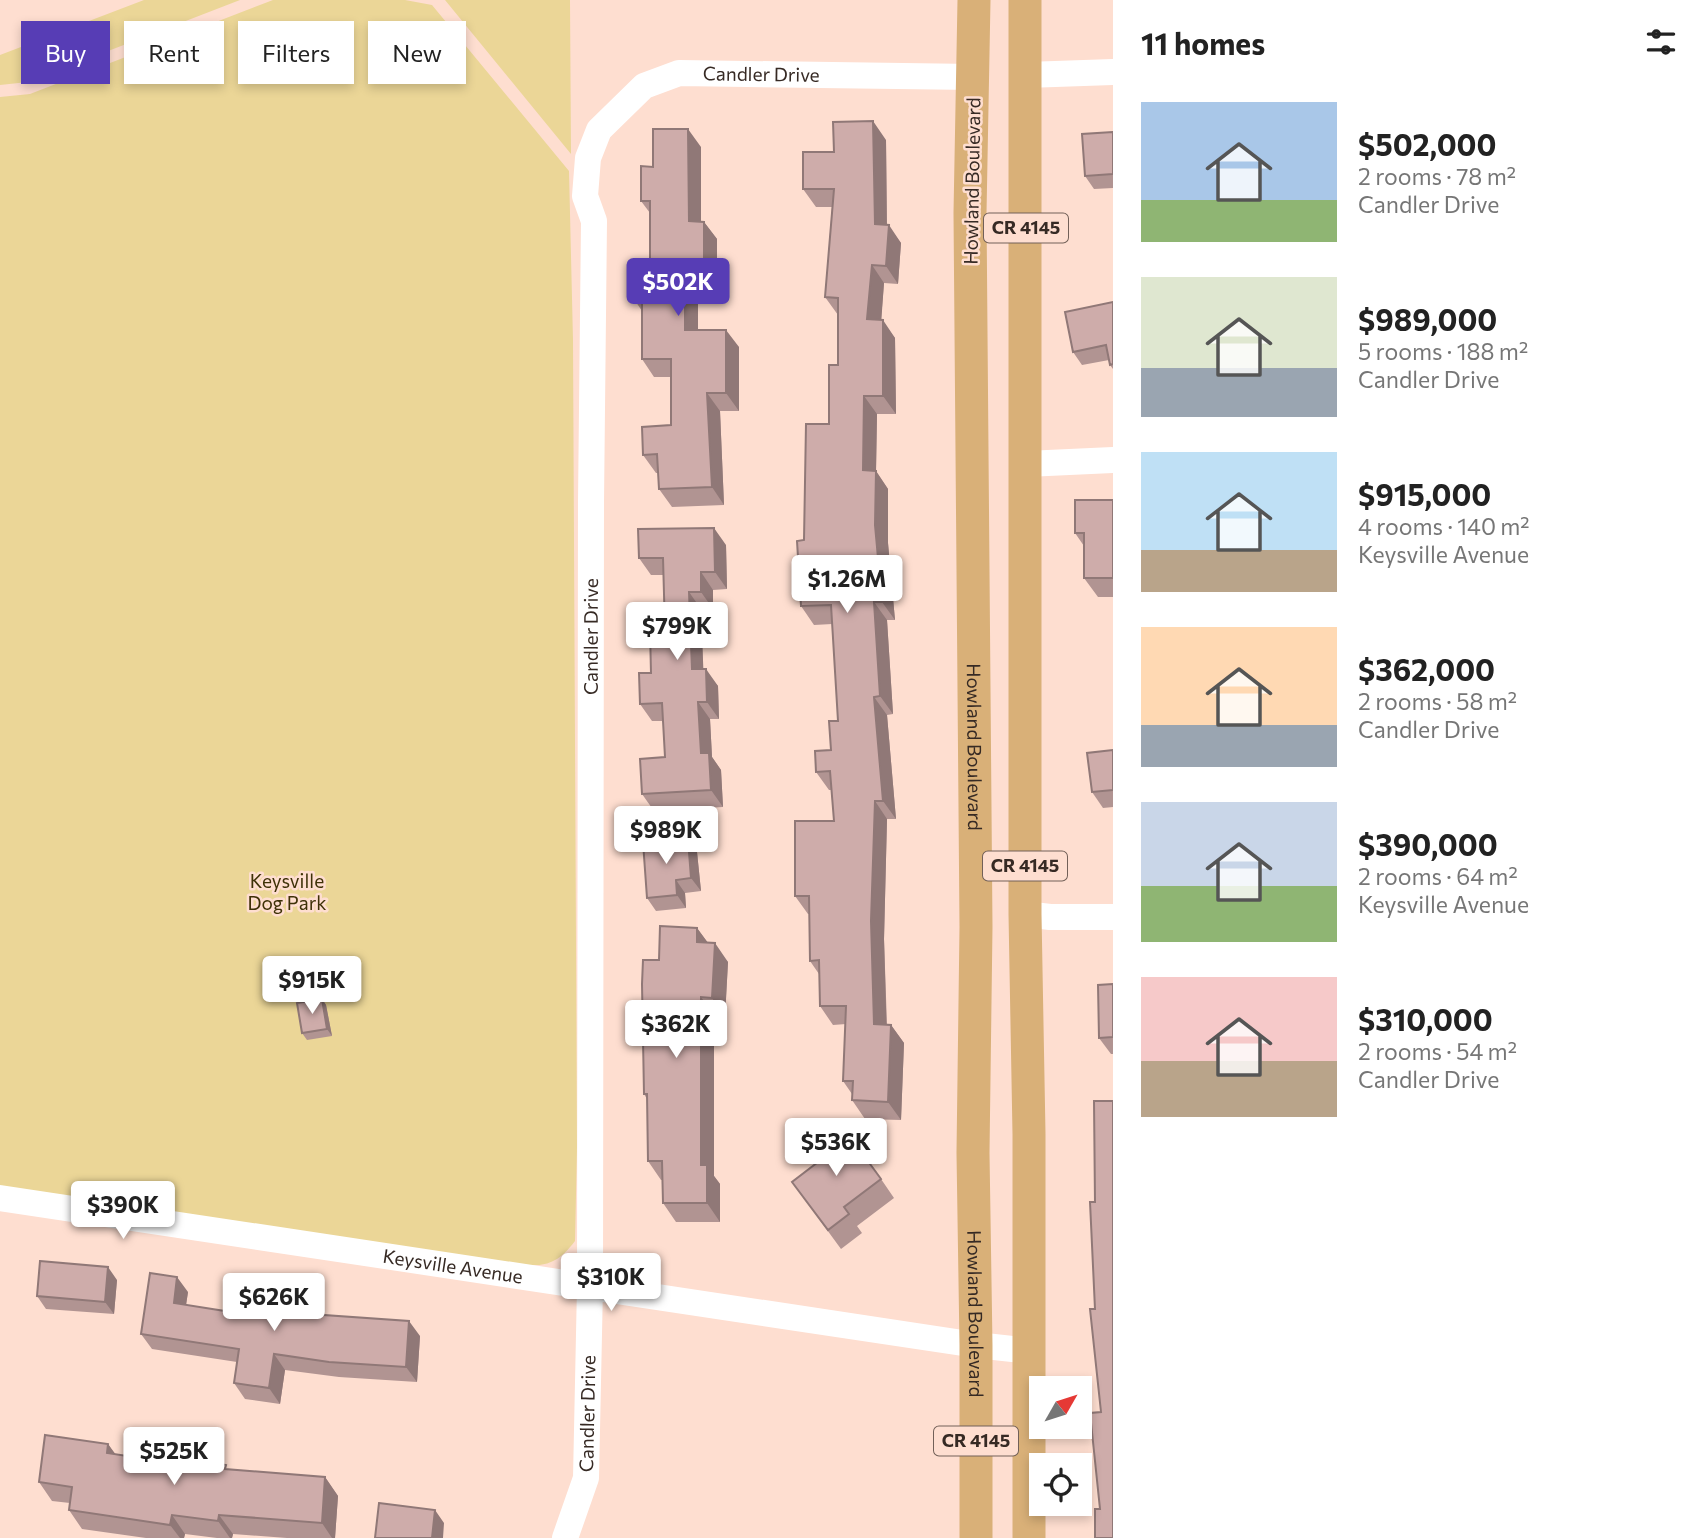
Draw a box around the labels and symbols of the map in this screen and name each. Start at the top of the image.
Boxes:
street label: Candler Drive [703,61,820,86]
street label: Howland Boulevard [959,97,984,265]
road number: CR 4145 [984,213,1068,242]
pin: $502K [629,258,727,318]
pin: $1.26M [790,556,904,615]
street label: Candler Drive [579,578,602,695]
pin: $799K [628,602,726,662]
street label: Howland Boulevard [963,663,987,831]
pin: $989K [617,806,715,866]
road number: CR 4145 [983,852,1067,880]
park label: Keysville Dog Park [247,869,327,914]
pin: $915K [263,956,361,1016]
pin: $362K [627,1000,725,1060]
pin: $536K [787,1118,885,1178]
pin: $390K [74,1182,172,1241]
street label: Howland Boulevard [963,1230,988,1398]
street label: Keysville Avenue [381,1244,525,1288]
pin: $310K [562,1254,660,1313]
pin: $626K [225,1274,323,1333]
street label: Candler Drive [574,1355,600,1472]
north arrow [1029,1376,1092,1438]
road number: CR 4145 [934,1426,1018,1456]
pin: $525K [125,1428,223,1487]

